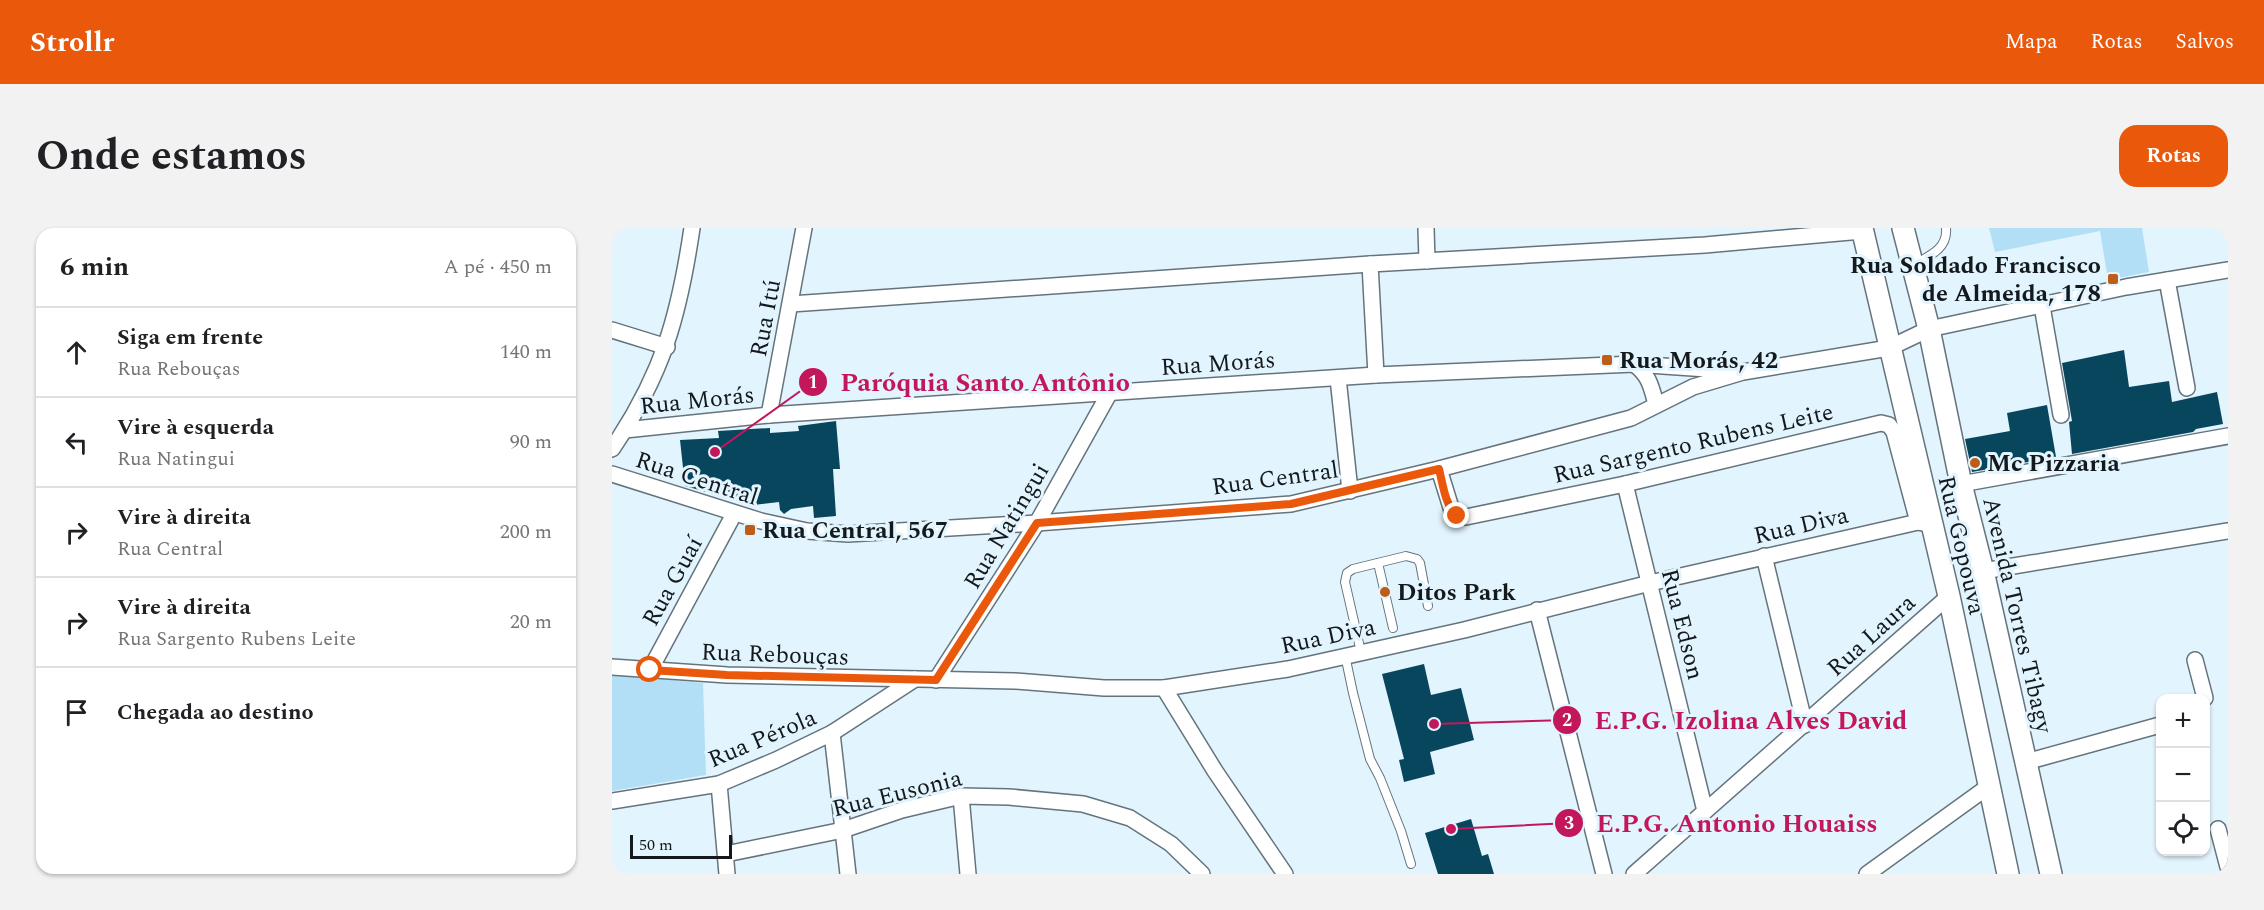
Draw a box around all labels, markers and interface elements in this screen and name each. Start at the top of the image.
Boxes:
text: Strollr [30,21,114,64]
text: Mapa [2005,26,2058,58]
text: Rotas [2091,26,2143,58]
text: Salvos [2176,26,2234,58]
text: Onde estamos [36,125,307,188]
button: Rotas [2119,125,2228,187]
text: 6 min [60,247,129,287]
place label: Rua Soldado Francisco de Almeida, 178 [1850,248,2101,312]
text: A pé · 450 m [444,252,552,282]
marker: Rua Soldado Francisco de Almeida, 178 [2106,272,2120,286]
street label: Rua Itú [741,276,791,360]
text: Siga em frente [117,321,263,354]
icon: ahead [60,336,93,369]
text: 140 m [500,337,552,367]
street label: Rua Morás [1159,342,1277,386]
place label: Rua Morás, 42 [1619,343,1778,379]
marker: Rua Morás, 42 [1600,353,1614,367]
text: Rua Rebouças [117,354,240,384]
callout: Paróquia Santo Antônio [798,360,1142,404]
text: Paróquia Santo Antônio [840,363,1130,403]
text: 1 [808,369,818,396]
street label: Rua Morás [638,377,756,425]
street label: Rua Sargento Rubens Leite [1549,394,1837,494]
text: Vire à esquerda [117,411,274,444]
icon: left [60,426,93,459]
text: 90 m [510,427,552,457]
street label: Rua Central [631,442,763,516]
text: Rua Natingui [117,444,235,474]
place label: Mc Pizzaria [1987,446,2120,482]
street label: Rua Central [1210,452,1341,506]
marker: Mc Pizzaria [1968,456,1982,470]
street label: Rua Natingui [955,457,1059,597]
street label: Rua Gopouva [1928,472,1995,619]
street label: Avenida Torres Tibagy [1972,494,2062,738]
street label: Rua Diva [1750,498,1853,554]
text: Vire à direita [117,501,251,534]
route end [1443,502,1469,528]
place label: Rua Central, 567 [762,513,948,549]
icon: right [60,516,93,549]
text: 200 m [500,517,552,547]
marker: Rua Central, 567 [743,523,757,537]
street label: Rua Guaí [633,529,713,633]
text: Rua Central [117,534,223,564]
street label: Rua Edson [1651,565,1713,684]
place label: Ditos Park [1397,575,1517,611]
marker: Ditos Park [1378,585,1392,599]
street label: Rua Laura [1819,586,1924,686]
text: Vire à direita [117,591,251,624]
icon: right [60,606,93,639]
text: 20 m [510,607,552,637]
street label: Rua Diva [1277,609,1379,665]
text: Rua Sargento Rubens Leite [117,624,356,654]
street label: Rua Rebouças [700,634,850,676]
route start [636,656,662,682]
map controls [2156,694,2210,856]
button: + [2156,694,2210,748]
icon: arrive [60,696,93,729]
text: Chegada ao destino [117,696,314,729]
callout: E.P.G. Izolina Alves David [1552,698,1919,742]
street label: Rua Pérola [703,700,822,778]
text: E.P.G. Izolina Alves David [1594,701,1908,741]
text: 2 [1562,707,1572,734]
button: − [2156,748,2210,802]
street label: Rua Eusonia [829,760,966,827]
callout: E.P.G. Antonio Houaiss [1554,801,1889,845]
button: locate [2156,802,2210,856]
text: E.P.G. Antonio Houaiss [1596,804,1878,844]
text: 3 [1564,810,1574,837]
scale bar [630,832,732,860]
text: 50 m [639,833,673,857]

